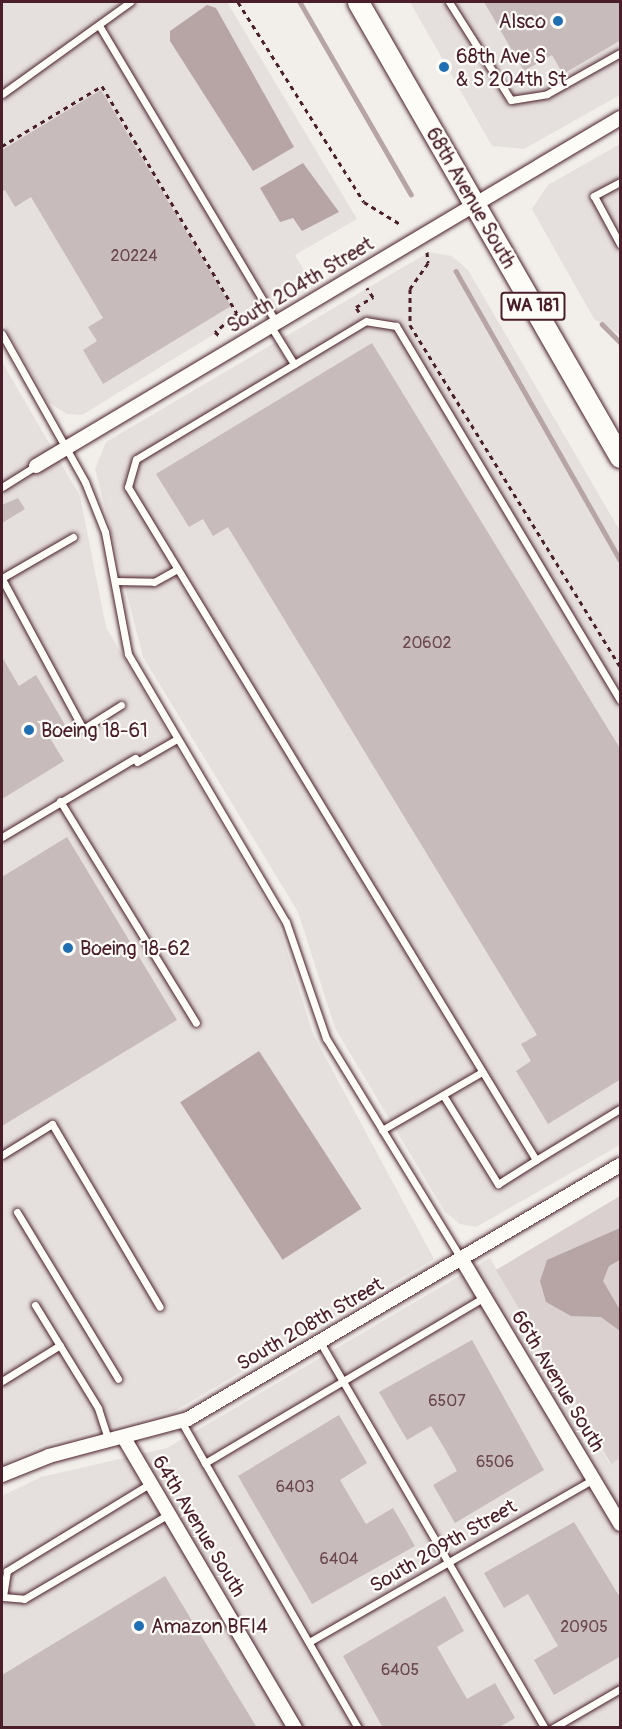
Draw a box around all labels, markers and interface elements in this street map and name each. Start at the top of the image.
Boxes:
place label: Alsco [498,9,546,33]
marker: Alsco [551,14,565,28]
place label: 68th Ave S & S 204th St [456,44,567,91]
marker: 68th Ave S & S 204th St [437,60,451,74]
street label: 68th Avenue South [421,123,521,273]
street label: South 204th Street [222,232,378,338]
house number: 20224 [110,246,158,266]
road number: WA 181 [500,291,566,321]
house number: 20602 [402,633,452,653]
place label: Boeing 18-61 [41,718,148,742]
marker: Boeing 18-61 [22,723,36,737]
place label: Boeing 18-62 [80,936,190,960]
marker: Boeing 18-62 [61,941,75,955]
street label: South 208th Street [232,1272,388,1376]
street label: 66th Avenue South [506,1306,610,1456]
house number: 6507 [428,1391,466,1411]
street label: 64th Avenue South [147,1451,251,1601]
house number: 6506 [476,1452,514,1472]
house number: 6403 [276,1477,314,1497]
street label: South 209th Street [365,1494,521,1598]
house number: 6404 [320,1549,358,1569]
place label: Amazon BFI4 [151,1614,268,1638]
house number: 20905 [560,1617,608,1637]
marker: Amazon BFI4 [132,1619,146,1633]
house number: 6405 [381,1660,419,1680]

